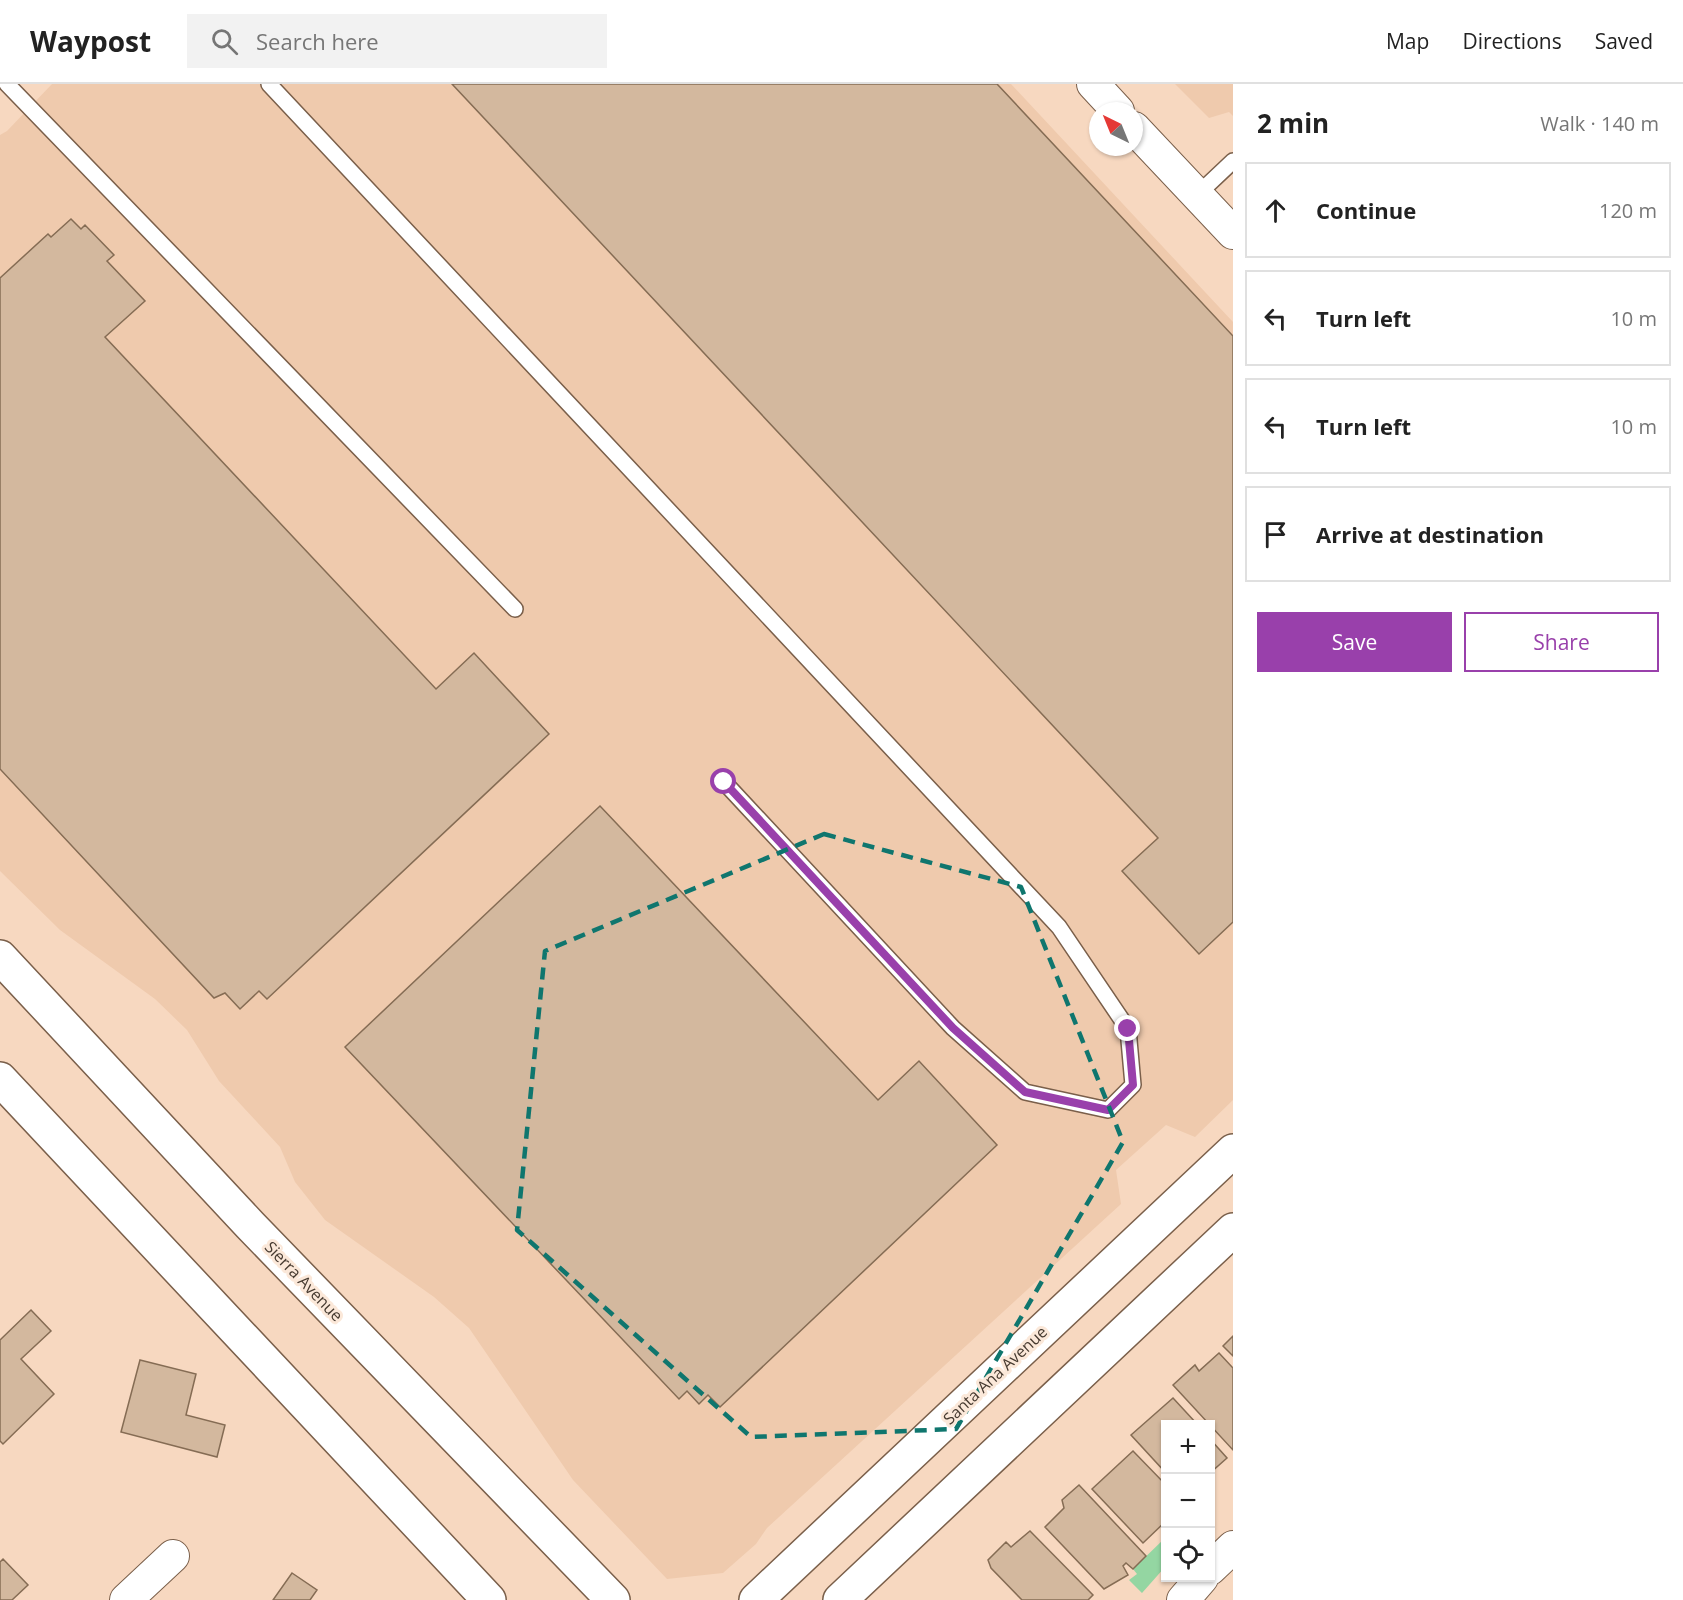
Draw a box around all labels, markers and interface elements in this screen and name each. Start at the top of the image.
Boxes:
search box [187,14,607,68]
text: Waypost [30,22,151,60]
icon: search [208,25,241,58]
text: Search here [256,26,379,56]
text: Map [1386,27,1429,55]
text: Directions [1462,27,1562,55]
text: Saved [1595,27,1653,55]
north arrow [1089,102,1143,156]
text: 2 min [1257,105,1329,141]
text: Walk · 140 m [1540,110,1659,137]
icon: ahead [1259,194,1292,227]
text: Continue [1316,195,1416,225]
text: 120 m [1599,197,1657,224]
icon: left [1259,302,1292,335]
text: Turn left [1316,303,1411,333]
text: 10 m [1610,305,1657,332]
icon: left [1259,410,1292,443]
text: Turn left [1316,411,1411,441]
text: 10 m [1610,413,1657,440]
icon: arrive [1259,518,1292,551]
text: Arrive at destination [1316,519,1544,549]
button: Save [1257,612,1452,672]
button: Share [1464,612,1659,672]
route start [710,768,736,794]
route end [1114,1015,1140,1041]
street label: Sierra Avenue [260,1236,348,1326]
street label: Santa Ana Avenue [938,1321,1052,1429]
map controls [1161,1420,1215,1582]
button: + [1161,1420,1215,1474]
button: − [1161,1474,1215,1528]
button: locate [1161,1528,1215,1582]

